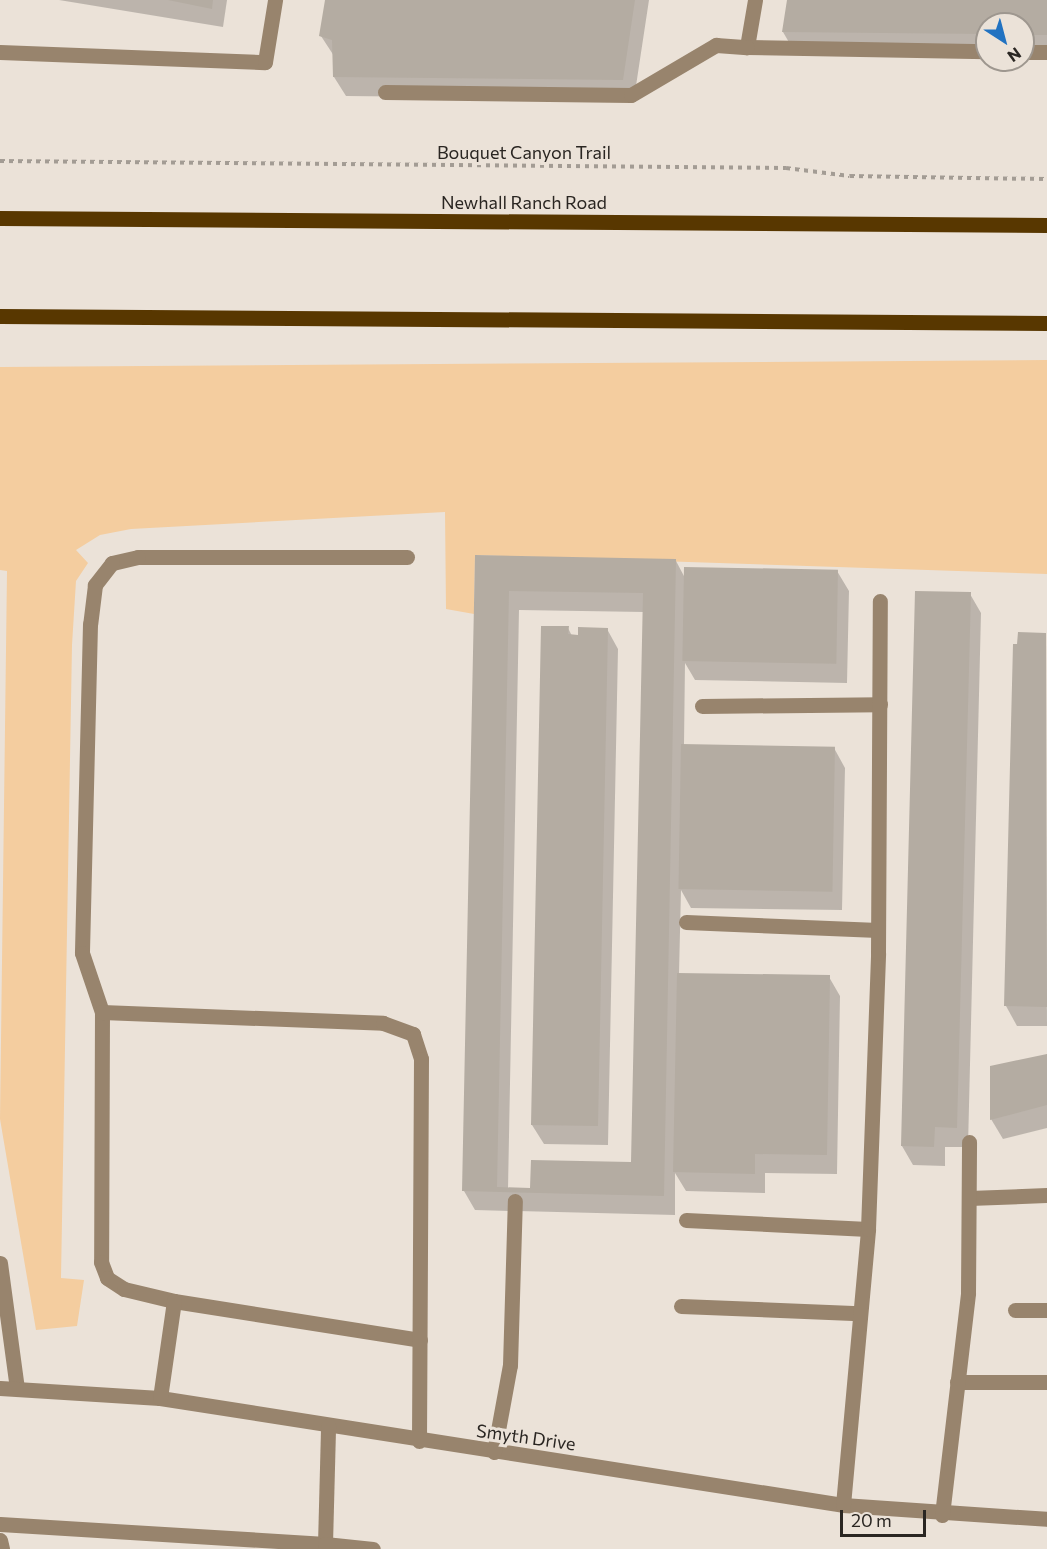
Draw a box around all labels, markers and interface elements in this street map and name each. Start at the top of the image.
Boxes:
north arrow [975,12,1035,72]
text: N [1004,44,1025,67]
street label: Bouquet Canyon Trail [437,141,611,163]
street label: Newhall Ranch Road [441,191,607,213]
street label: Smyth Drive [475,1419,577,1455]
scale bar [843,1498,928,1536]
text: 20 m [851,1509,892,1531]

